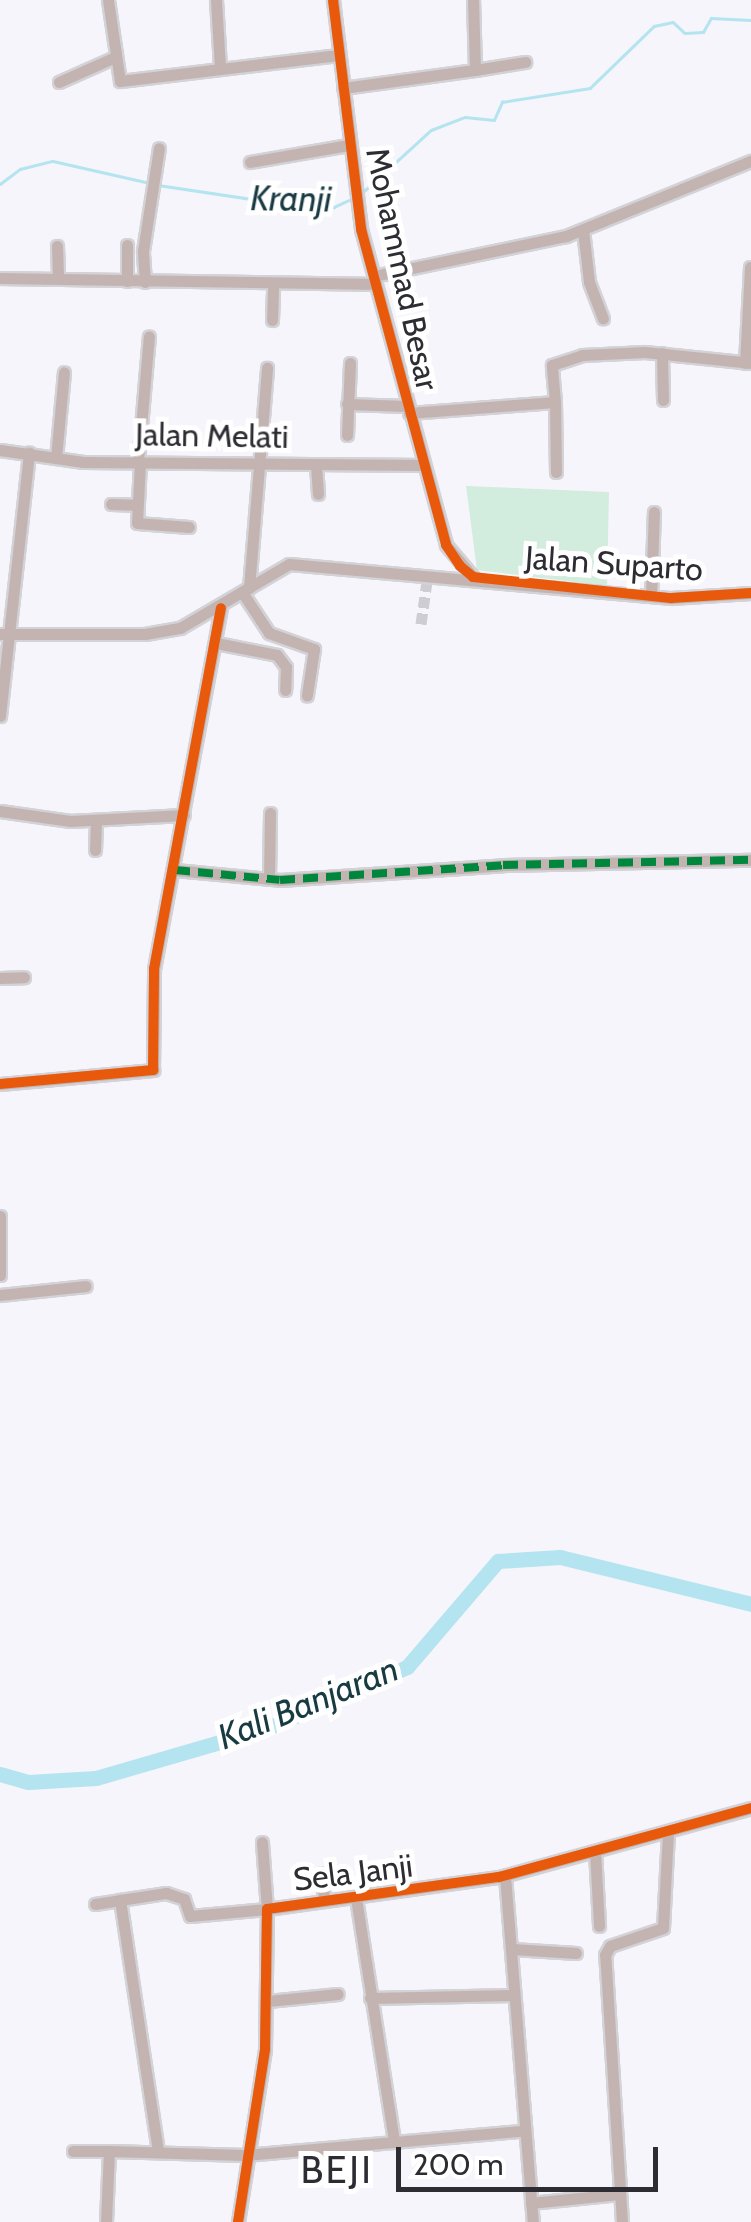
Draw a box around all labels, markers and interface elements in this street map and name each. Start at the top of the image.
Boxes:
street label: Mohammad Besar [358,144,446,394]
water label: Kranji [250,177,332,221]
street label: Jalan Melati [135,415,289,457]
street label: Jalan Suparto [524,539,704,589]
water label: Kali Banjaran [212,1648,404,1758]
street label: Sela Janji [291,1847,415,1899]
scale bar [401,2127,664,2189]
text: 200 m [413,2146,504,2183]
district label: BEJI [300,2147,374,2193]

